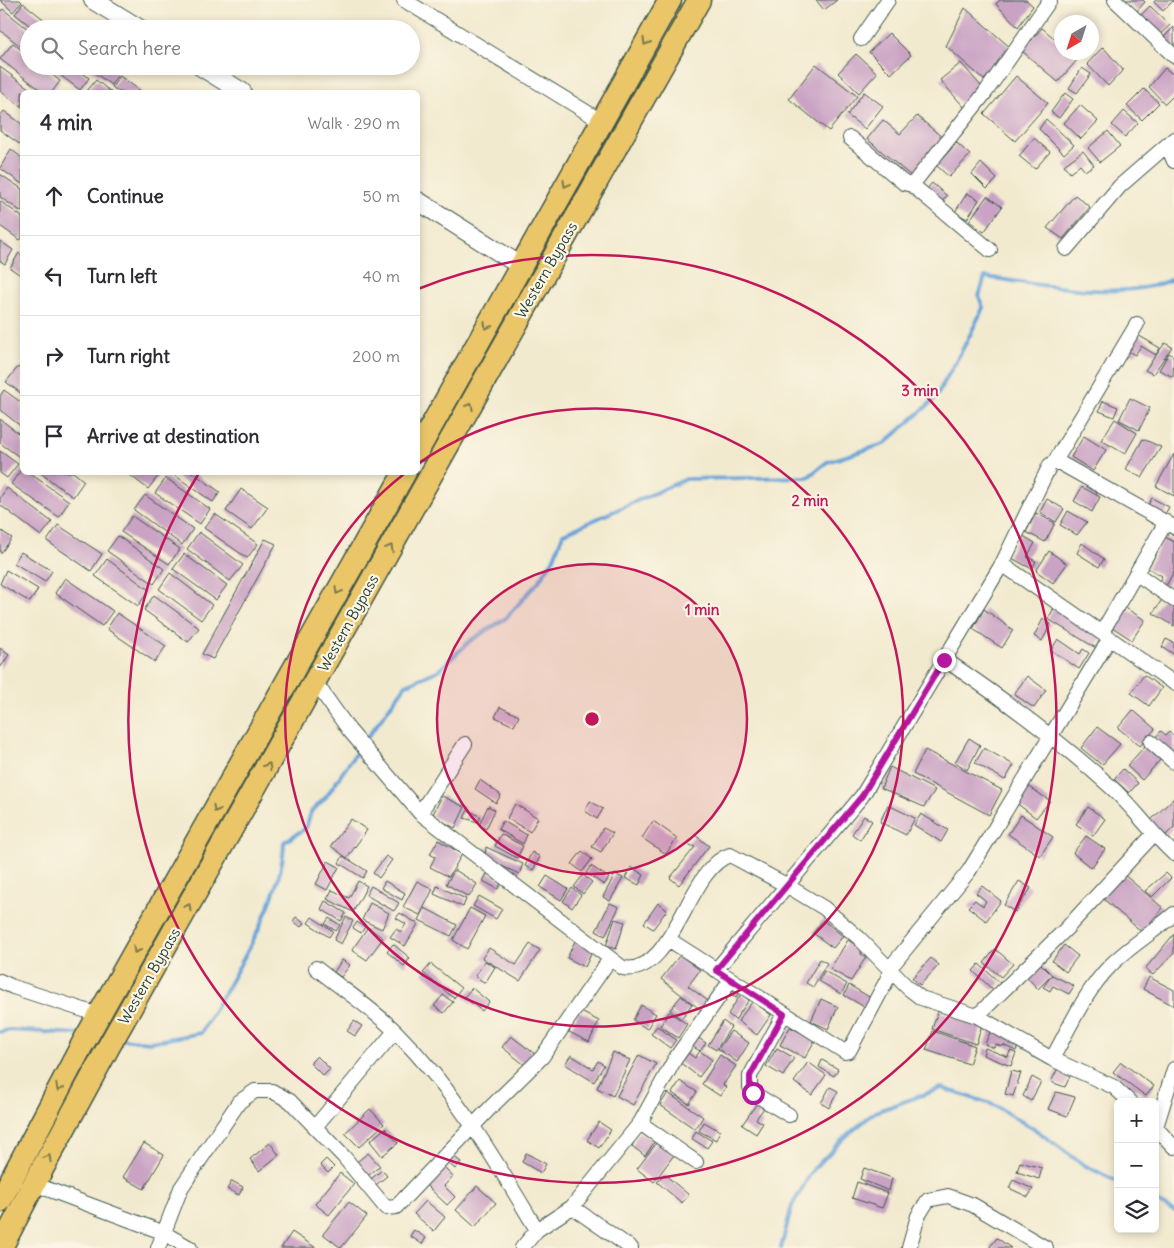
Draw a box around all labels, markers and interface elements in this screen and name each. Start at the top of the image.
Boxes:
north arrow [1054,15,1099,60]
search box [20,20,420,75]
icon: search [38,34,66,62]
text: Search here [78,36,181,60]
one-way arrow [642,37,652,46]
text: 4 min [40,109,92,136]
text: Walk · 290 m [308,113,400,133]
one-way arrow [562,179,572,188]
icon: ahead [40,182,68,210]
text: Continue [87,184,164,208]
text: 50 m [362,186,400,206]
street label: Western Bypass [511,218,581,322]
icon: left [40,262,68,290]
text: Turn left [87,264,157,288]
text: 40 m [362,266,400,286]
one-way arrow [484,321,494,330]
icon: right [40,342,68,370]
text: Turn right [87,344,170,368]
text: 200 m [352,346,400,366]
text: 3 min [901,381,939,400]
one-way arrow [464,402,474,411]
icon: arrive [40,422,68,450]
text: Arrive at destination [87,424,260,448]
text: 2 min [792,491,829,510]
one-way arrow [384,544,394,553]
street label: Western Bypass [313,571,383,675]
one-way arrow [335,586,345,595]
text: 1 min [685,600,720,619]
route end [933,649,956,672]
centre of rings [583,710,601,728]
one-way arrow [262,762,272,771]
one-way arrow [212,804,222,813]
one-way arrow [182,903,192,912]
street label: Western Bypass [114,924,184,1028]
one-way arrow [132,945,142,954]
route start [742,1082,765,1105]
one-way arrow [55,1083,65,1092]
map controls [1114,1098,1159,1233]
button: + [1114,1098,1159,1143]
button: − [1114,1143,1159,1188]
one-way arrow [41,1154,51,1163]
button: layers [1114,1188,1159,1233]

